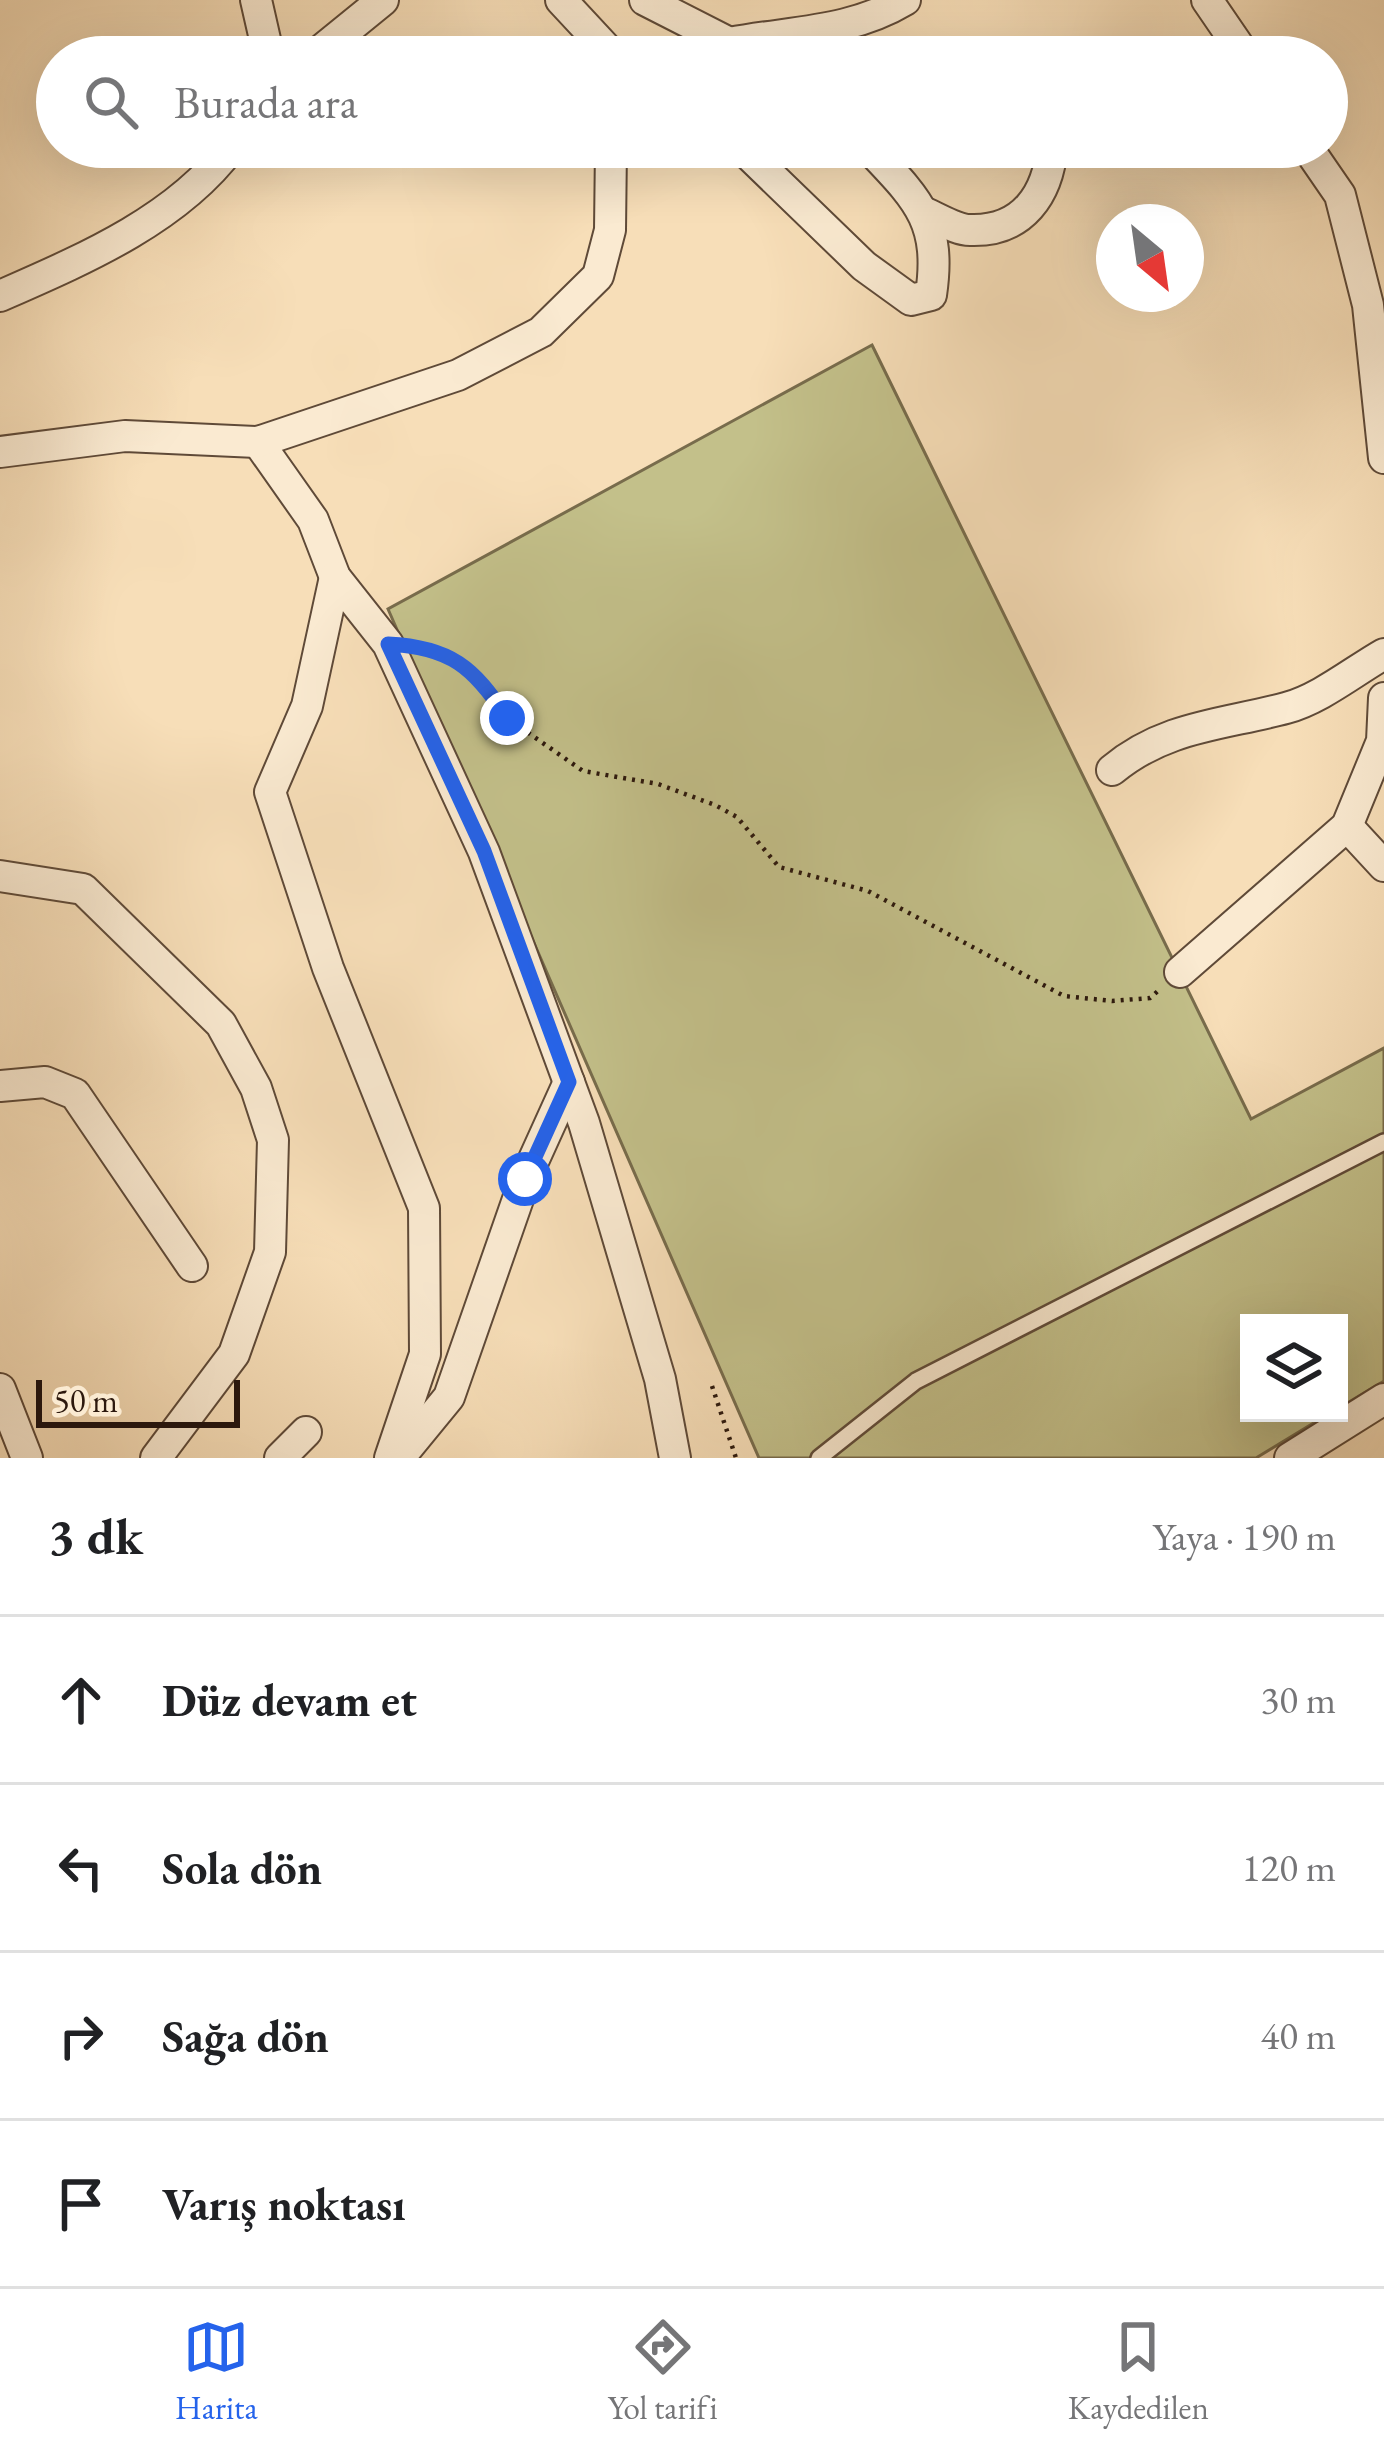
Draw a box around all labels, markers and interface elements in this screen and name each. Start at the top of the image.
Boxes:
search box [36,36,1348,168]
icon: search [78,69,144,135]
text: Burada ara [174,73,358,131]
north arrow [1096,204,1204,312]
route end [480,691,534,745]
route start [498,1152,552,1206]
map controls [1240,1314,1348,1422]
button: layers [1240,1314,1348,1422]
scale bar [36,1374,240,1427]
text: 50 m [54,1379,118,1422]
text: 3 dk [48,1503,143,1569]
text: Yaya · 190 m [1152,1511,1336,1562]
icon: ahead [48,1667,114,1733]
text: Düz devam et [162,1671,417,1729]
text: 30 m [1260,1674,1336,1725]
icon: left [48,1835,114,1901]
text: Sola dön [162,1839,322,1897]
text: 120 m [1242,1842,1336,1893]
icon: right [48,2003,114,2069]
text: Sağa dön [162,2007,329,2065]
text: 40 m [1260,2010,1336,2061]
icon: arrive [48,2171,114,2237]
text: Varış noktası [162,2175,405,2233]
tab: Harita [175,2314,258,2429]
tab: Yol tarifi [608,2314,718,2429]
tab: Kaydedilen [1068,2314,1209,2429]

